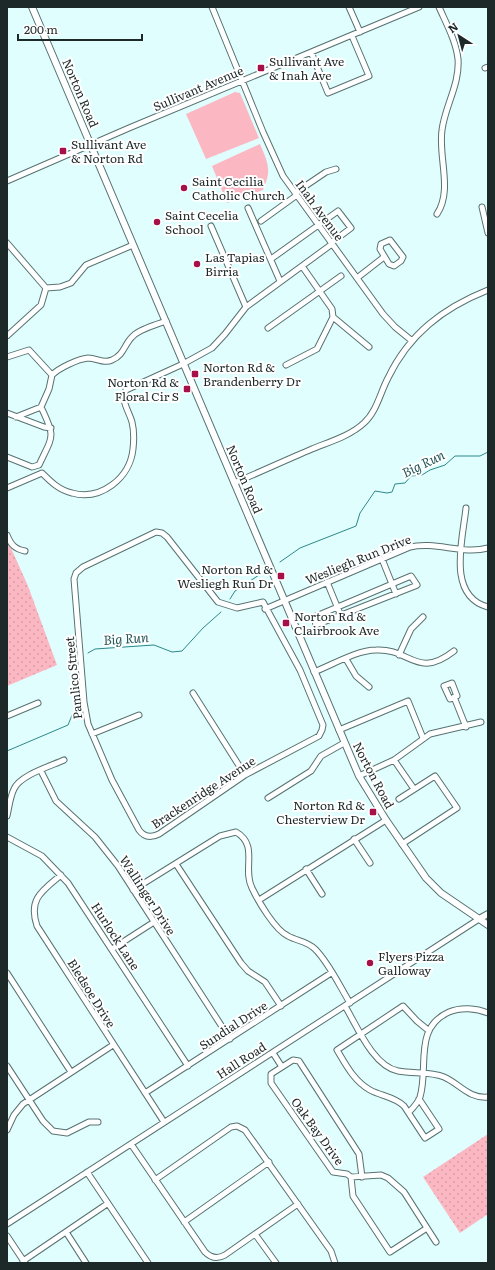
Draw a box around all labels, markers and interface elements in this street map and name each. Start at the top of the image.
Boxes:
scale bar [18,16,142,42]
north arrow [439,16,479,56]
text: N [444,18,461,36]
text: 200 m [24,20,58,38]
place label: Sullivant Ave & Inah Ave [269,52,344,84]
street label: Norton Road [58,56,104,131]
street label: Sullivant Avenue [150,61,246,115]
marker: Sullivant Ave & Inah Ave [256,63,266,73]
place label: Sullivant Ave & Norton Rd [71,135,146,167]
marker: Sullivant Ave & Norton Rd [58,146,68,156]
place label: Saint Cecilia Catholic Church [192,172,285,204]
street label: Inah Avenue [292,176,348,244]
marker: Saint Cecilia Catholic Church [179,183,189,193]
place label: Saint Cecelia School [165,206,239,238]
marker: Saint Cecelia School [152,217,162,227]
place label: Las Tapias Birria [205,248,265,280]
marker: Las Tapias Birria [192,259,202,269]
place label: Norton Rd & Brandenberry Dr [203,358,301,390]
marker: Norton Rd & Brandenberry Dr [190,369,200,379]
place label: Norton Rd & Floral Cir S [107,373,179,405]
marker: Norton Rd & Floral Cir S [182,384,192,394]
street label: Norton Road [222,442,268,517]
water label: Big Run [398,444,448,481]
street label: Wesliegh Run Drive [303,530,413,588]
place label: Norton Rd & Wesliegh Run Dr [177,560,273,592]
marker: Norton Rd & Wesliegh Run Dr [276,571,286,581]
place label: Norton Rd & Clairbrook Ave [294,607,379,639]
marker: Norton Rd & Clairbrook Ave [281,618,291,628]
water label: Big Run [103,627,150,649]
street label: Pamlico Street [60,636,86,720]
street label: Norton Road [349,738,399,812]
street label: Brackenridge Avenue [147,751,259,833]
place label: Norton Rd & Chesterview Dr [276,796,365,828]
marker: Norton Rd & Chesterview Dr [368,807,378,817]
street label: Wallinger Drive [116,852,180,938]
street label: Hurlock Lane [87,899,145,973]
place label: Flyers Pizza Galloway [378,947,445,979]
street label: Bledsoe Drive [64,955,120,1031]
marker: Flyers Pizza Galloway [365,958,375,968]
street label: Sundial Drive [195,996,271,1054]
street label: Hall Road [213,1037,270,1083]
street label: Oak Bay Drive [287,1093,349,1169]

